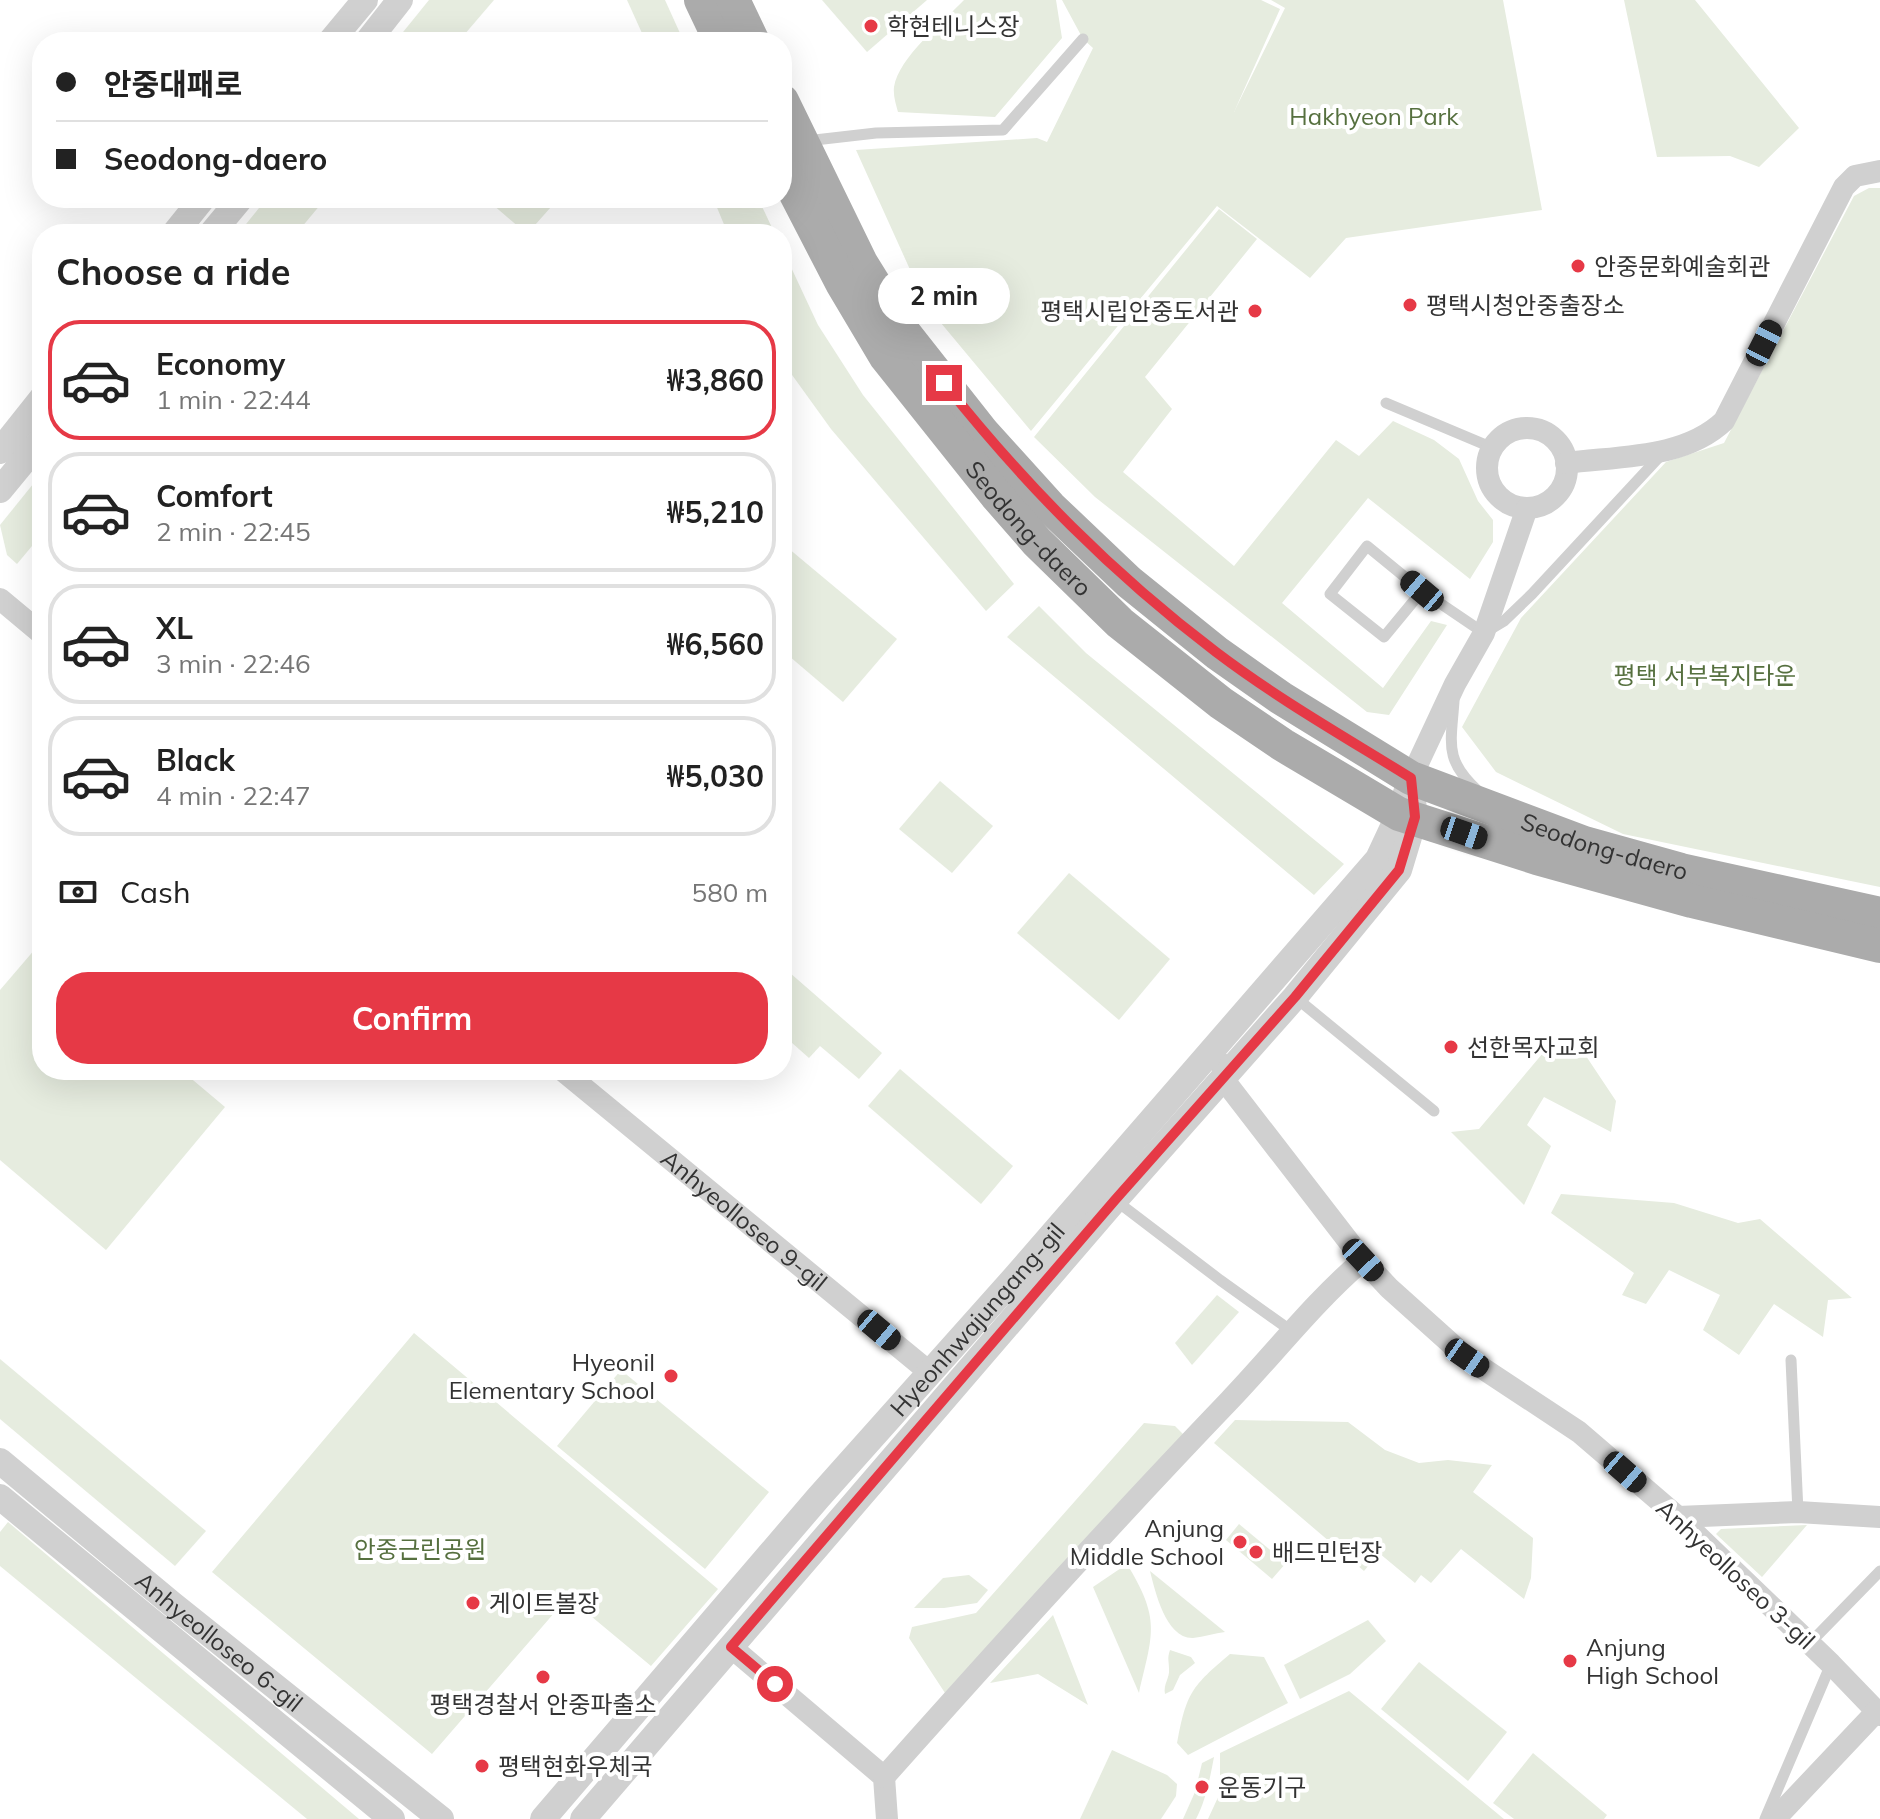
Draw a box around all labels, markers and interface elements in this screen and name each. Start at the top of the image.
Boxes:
place label: 학현테니스장 [887,11,1019,41]
marker: 학현테니스장 [862,17,880,35]
text: 안중대패로 [104,65,242,103]
park label: Hakhyeon Park [1289,101,1459,131]
text: Seodong-daero [104,140,327,178]
text: Choose a ride [56,249,290,294]
place label: 안중문화예술회관 [1594,251,1771,281]
marker: 안중문화예술회관 [1569,257,1587,275]
callout: 2 min [878,267,1010,323]
text: 2 min [910,279,978,312]
place label: 평택시청안중출장소 [1426,290,1625,320]
place label: 평택시립안중도서관 [1040,296,1239,326]
marker: 평택시청안중출장소 [1401,296,1419,314]
marker: 평택시립안중도서관 [1246,302,1264,320]
car [1742,316,1786,370]
icon: car [60,344,132,416]
text: Economy [156,345,285,383]
text: ₩3,860 [667,361,764,399]
route end [926,365,962,401]
text: 1 min · 22:44 [156,383,311,416]
street label: Seodong-daero [959,455,1098,602]
icon: car [60,476,132,548]
text: Comfort [156,477,273,515]
text: ₩5,210 [667,493,764,531]
text: 2 min · 22:45 [156,515,311,548]
car [1396,566,1448,616]
icon: car [60,608,132,680]
text: XL [156,609,193,647]
text: ₩6,560 [667,625,764,663]
text: 3 min · 22:46 [156,647,311,680]
park label: 평택 서부복지타운 [1614,660,1796,690]
icon: car [60,740,132,812]
text: Black [156,741,235,779]
text: ₩5,030 [667,757,764,795]
text: 4 min · 22:47 [156,779,311,812]
street label: Seodong-daero [1517,806,1691,886]
car [1437,814,1491,852]
icon: cash [56,870,100,914]
text: Cash [120,873,191,911]
text: 580 m [692,876,768,909]
button: Confirm [56,972,768,1064]
place label: 선한목자교회 [1467,1032,1599,1062]
marker: 선한목자교회 [1442,1038,1460,1056]
street label: Anhyeolloseo 9-gil [655,1143,833,1297]
street label: Hyeonhwajungang-gil [883,1216,1071,1422]
car [1338,1234,1388,1286]
car [853,1305,905,1355]
car [1440,1334,1494,1382]
place label: Hyeonil Elementary School [449,1347,655,1405]
marker: Hyeonil Elementary School [662,1367,680,1385]
car [1599,1447,1651,1497]
street label: Anhyeolloseo 3-gil [1650,1493,1822,1655]
place label: Anjung Middle School [1070,1513,1224,1571]
marker: Anjung Middle School [1231,1533,1249,1551]
park label: 안중근린공원 [354,1534,486,1564]
place label: 배드민턴장 [1272,1537,1382,1567]
marker: 배드민턴장 [1247,1543,1265,1561]
street label: Anhyeolloseo 6-gil [130,1565,309,1718]
place label: 게이트볼장 [489,1588,599,1618]
marker: 게이트볼장 [464,1594,482,1612]
place label: Anjung High School [1586,1632,1719,1690]
marker: Anjung High School [1561,1652,1579,1670]
route start [757,1666,793,1702]
marker: 평택경찰서 안중파출소 [534,1668,552,1686]
place label: 평택경찰서 안중파출소 [429,1689,657,1719]
place label: 평택현화우체국 [498,1751,653,1781]
marker: 평택현화우체국 [473,1757,491,1775]
place label: 운동기구 [1218,1772,1306,1802]
marker: 운동기구 [1193,1778,1211,1796]

